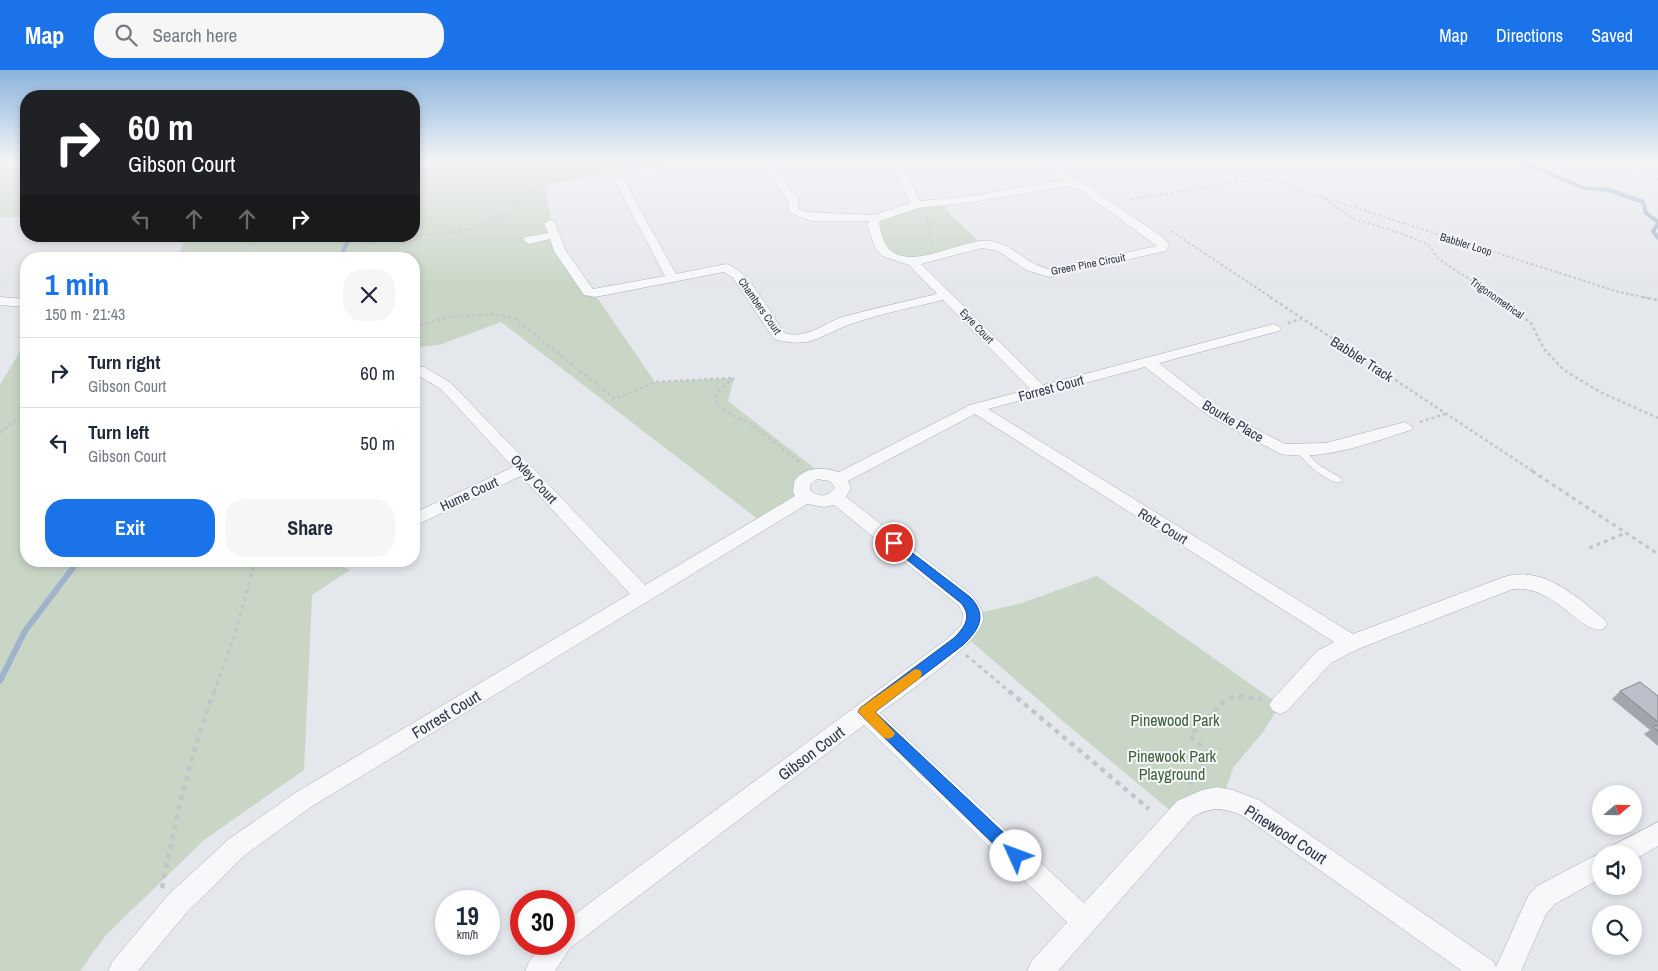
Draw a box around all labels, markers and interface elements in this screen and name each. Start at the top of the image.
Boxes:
search box [94,13,444,58]
text: Map [25,19,64,51]
icon: search [112,21,140,49]
text: Search here [152,22,237,48]
text: Map [1439,23,1468,48]
text: Directions [1496,23,1563,48]
text: Saved [1591,23,1633,48]
text: 60 m [128,104,193,151]
icon: right [45,110,110,175]
text: Gibson Court [128,149,235,179]
icon: left [127,205,155,233]
icon: ahead [180,205,208,233]
icon: ahead [233,205,261,233]
icon: right [286,205,314,233]
street label: Babbler Loop [1438,229,1494,259]
street label: Green Pine Circuit [1050,250,1127,278]
text: 1 min [45,264,109,304]
button: close [343,269,395,321]
street label: Trigonometrical [1467,274,1527,322]
street label: Chambers Court [735,275,785,338]
text: 150 m · 21:43 [45,303,125,325]
street label: Eyre Court [957,306,997,347]
street label: Babbler Track [1327,332,1397,386]
text: Turn right [88,349,160,375]
icon: right [45,359,73,387]
text: 60 m [360,360,395,386]
street label: Forrest Court [1016,371,1086,405]
text: Gibson Court [88,375,166,397]
street label: Bourke Place [1199,396,1267,446]
text: Turn left [88,419,149,445]
icon: left [45,429,73,457]
text: 50 m [360,430,395,456]
text: Gibson Court [88,445,166,467]
street label: Oxley Court [507,451,561,507]
street label: Hume Court [437,473,501,515]
button: Exit [45,499,215,557]
button: Share [225,499,395,557]
street label: Rotz Court [1135,504,1191,548]
pin [873,522,915,564]
icon: arrive [880,529,908,557]
street label: Forrest Court [407,685,485,743]
park label: Pinewood Park [1131,709,1220,731]
street label: Gibson Court [773,721,849,785]
park label: Pinewook Park Playground [1128,745,1217,785]
north arrow [1592,785,1642,835]
map controls [1592,785,1642,955]
street label: Pinewood Court [1241,799,1332,869]
position arrow [989,829,1041,881]
button: sound [1592,845,1642,895]
speed limit sign: 30 [510,890,575,955]
text: 19 [456,899,479,933]
button: search [1592,905,1642,955]
text: km/h [457,927,478,943]

